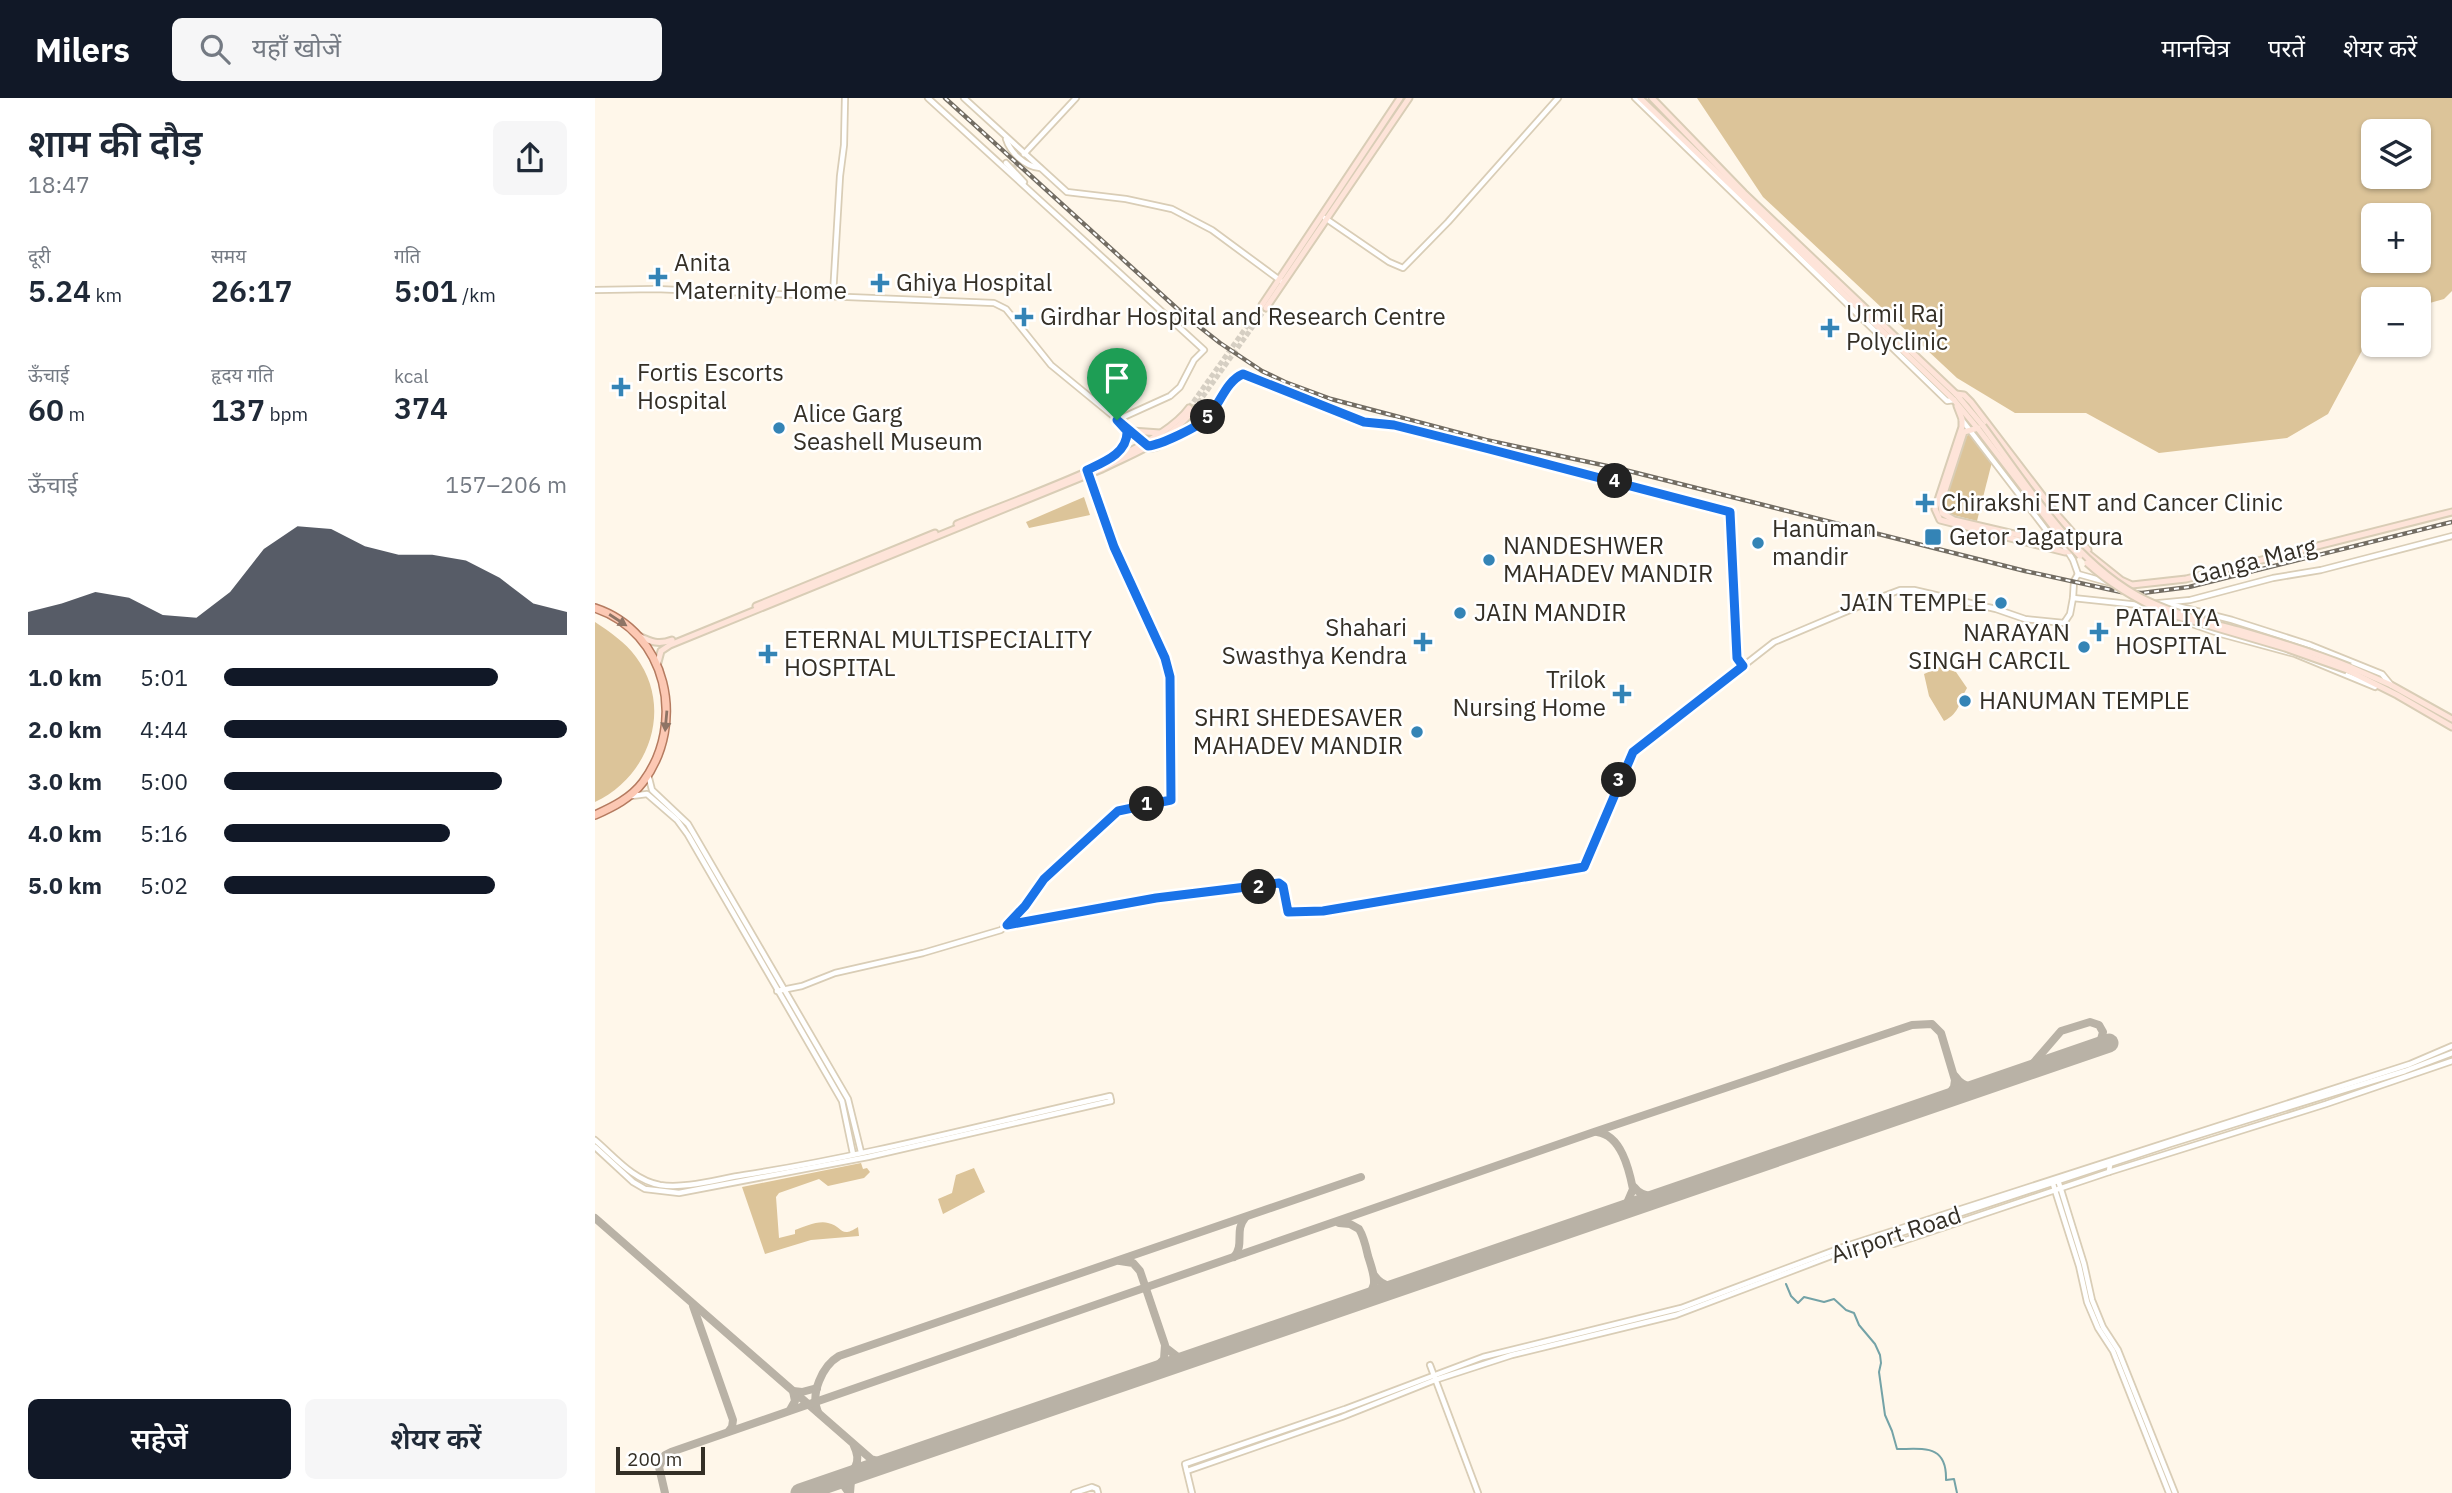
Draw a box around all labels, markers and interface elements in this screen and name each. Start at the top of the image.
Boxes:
search box [172,18,662,81]
text: Milers [35,28,130,71]
icon: search [196,30,234,68]
text: यहाँ खोजें [252,30,341,64]
text: मानचित्र [2161,32,2230,64]
text: परतें [2268,32,2305,64]
text: शेयर करें [2343,32,2417,64]
text: शाम की दौड़ [28,118,202,167]
map controls [2361,119,2431,357]
button: layers [2361,119,2431,189]
button: share [493,121,567,195]
text: 18:47 [28,169,90,199]
button: + [2361,203,2431,273]
text: दूरी [28,244,51,268]
text: समय [211,244,246,268]
text: गति [394,244,420,268]
place label: Anita Maternity Home [674,246,847,306]
place label: Ghiya Hospital [896,266,1052,298]
marker: Anita Maternity Home [648,267,668,287]
text: 5.24 [28,271,91,310]
text: 26:17 [211,271,293,310]
text: 5:01 [394,271,458,310]
marker: Ghiya Hospital [870,273,890,293]
text: km [91,283,122,307]
text: /km [458,283,496,307]
button: − [2361,287,2431,357]
place label: Urmil Raj Polyclinic [1846,297,1948,357]
place label: Girdhar Hospital and Research Centre [1040,300,1446,332]
marker: Girdhar Hospital and Research Centre [1014,307,1034,327]
marker: Urmil Raj Polyclinic [1820,318,1840,338]
pin [1087,348,1147,420]
place label: Fortis Escorts Hospital [637,356,784,416]
icon: arrive [1098,359,1136,397]
text: ऊँचाई [28,363,69,387]
text: हृदय गति [211,363,274,387]
text: kcal [394,364,429,388]
marker: Fortis Escorts Hospital [611,377,631,397]
text: 374 [394,388,448,427]
text: 60 [28,390,64,429]
text: 137 [211,390,265,429]
place label: Alice Garg Seashell Museum [793,397,983,457]
pin: 5 [1191,400,1225,434]
text: m [64,402,85,426]
text: bpm [265,402,308,426]
text: 5 [1202,404,1213,428]
marker: Alice Garg Seashell Museum [771,420,787,436]
pin: 4 [1597,464,1633,498]
text: 4 [1609,468,1620,492]
text: ऊँचाई [28,469,78,499]
text: 157–206 m [445,469,567,499]
place label: Chirakshi ENT and Cancer Clinic [1941,486,2283,518]
marker: Chirakshi ENT and Cancer Clinic [1915,493,1935,513]
place label: Hanuman mandir [1772,512,1876,572]
place label: Getor Jagatpura [1949,520,2123,552]
marker: Getor Jagatpura [1923,527,1943,547]
place label: NANDESHWER MAHADEV MANDIR [1503,529,1713,589]
street label: Ganga Marg [2188,529,2320,591]
marker: Hanuman mandir [1750,535,1766,551]
marker: NANDESHWER MAHADEV MANDIR [1481,552,1497,568]
place label: JAIN TEMPLE [1840,586,1987,618]
marker: JAIN TEMPLE [1993,595,2009,611]
place label: JAIN MANDIR [1474,596,1627,628]
place label: PATALIYA HOSPITAL [2115,601,2226,661]
marker: JAIN MANDIR [1452,605,1468,621]
place label: Shahari Swasthya Kendra [1222,611,1407,671]
one-way arrow [609,613,628,626]
place label: NARAYAN SINGH CARCIL [1908,616,2070,676]
marker: PATALIYA HOSPITAL [2089,622,2109,642]
place label: ETERNAL MULTISPECIALITY HOSPITAL [784,623,1092,683]
marker: Shahari Swasthya Kendra [1413,632,1433,652]
marker: NARAYAN SINGH CARCIL [2076,639,2092,655]
marker: ETERNAL MULTISPECIALITY HOSPITAL [758,644,778,664]
text: 1.0 km [28,662,102,692]
text: 5:01 [140,662,188,692]
place label: Trilok Nursing Home [1452,663,1606,723]
marker: Trilok Nursing Home [1612,684,1632,704]
place label: HANUMAN TEMPLE [1979,684,2190,716]
marker: HANUMAN TEMPLE [1957,693,1973,709]
place label: SHRI SHEDESAVER MAHADEV MANDIR [1193,701,1403,761]
one-way arrow [660,710,671,732]
text: 2.0 km [28,714,102,744]
text: 4:44 [140,714,188,744]
marker: SHRI SHEDESAVER MAHADEV MANDIR [1409,724,1425,740]
pin: 3 [1601,762,1637,798]
text: 3.0 km [28,766,102,796]
text: 5:00 [140,766,188,796]
text: 3 [1613,767,1624,791]
pin: 1 [1129,786,1165,822]
text: 1 [1141,791,1152,815]
text: 4.0 km [28,818,102,848]
text: 5:16 [140,818,188,848]
text: 5.0 km [28,870,102,900]
text: 5:02 [140,870,188,900]
pin: 2 [1241,870,1277,904]
text: 2 [1253,874,1264,898]
street label: Airport Road [1826,1198,1965,1270]
button: सहेजें [28,1399,291,1479]
button: शेयर करें [305,1399,567,1479]
scale bar [616,1444,705,1476]
text: 200 m [627,1447,682,1471]

